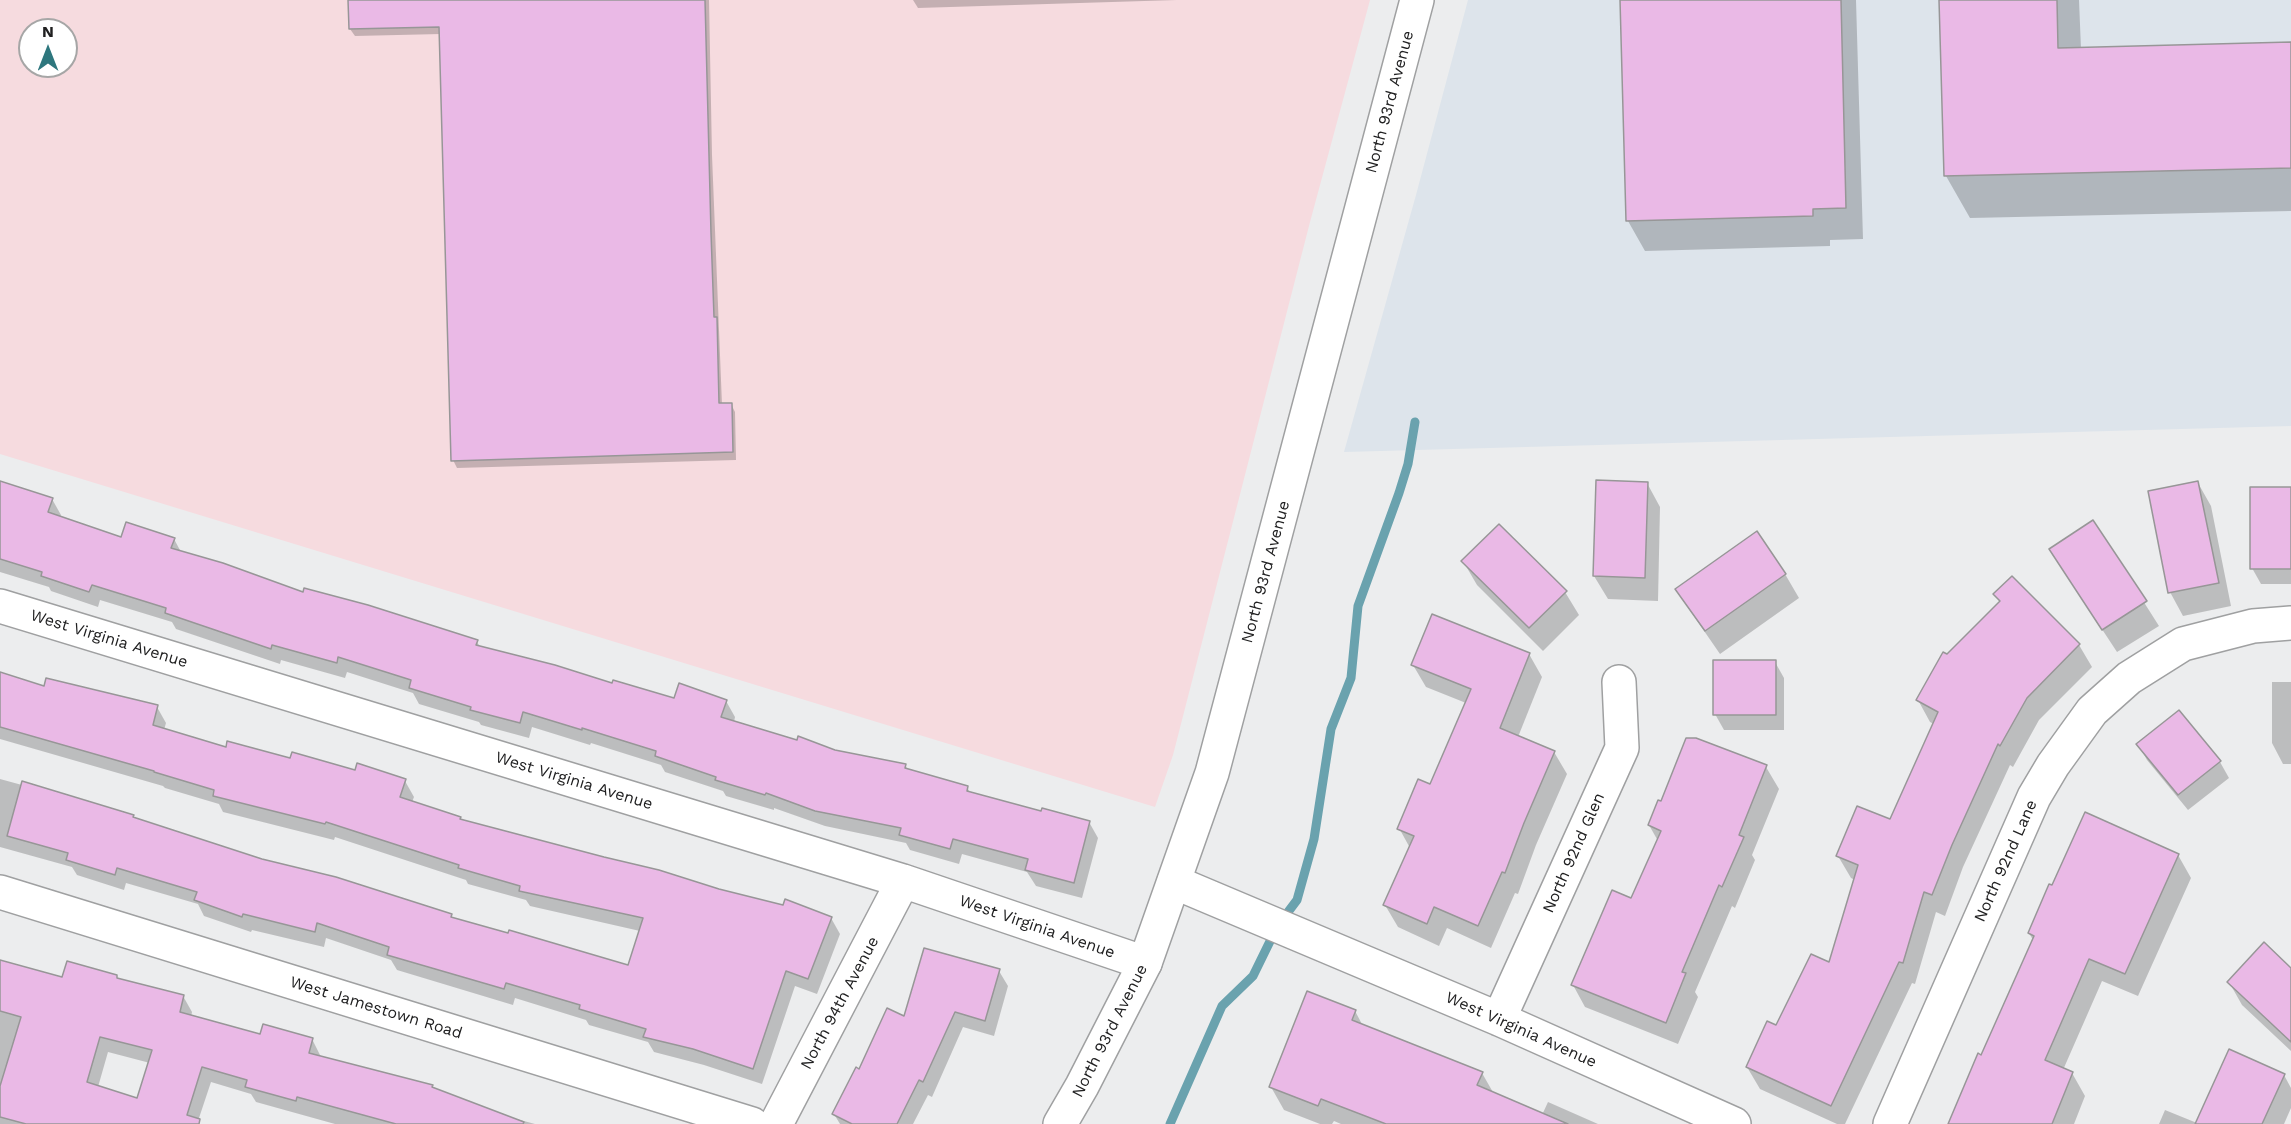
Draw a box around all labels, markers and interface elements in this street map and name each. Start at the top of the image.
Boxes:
north arrow [18,18,78,78]
text: N [42,22,54,41]
street label: North 93rd Avenue [1362,29,1418,175]
street label: North 93rd Avenue [1238,499,1294,645]
street label: West Virginia Avenue [28,606,190,672]
street label: West Virginia Avenue [493,748,655,814]
street label: North 92nd Glen [1539,790,1609,916]
street label: North 92nd Lane [1970,797,2042,925]
street label: West Virginia Avenue [957,891,1117,963]
street label: North 94th Avenue [797,933,883,1073]
street label: North 93rd Avenue [1068,961,1152,1101]
street label: West Jamestown Road [287,973,465,1043]
street label: West Virginia Avenue [1442,988,1600,1072]

